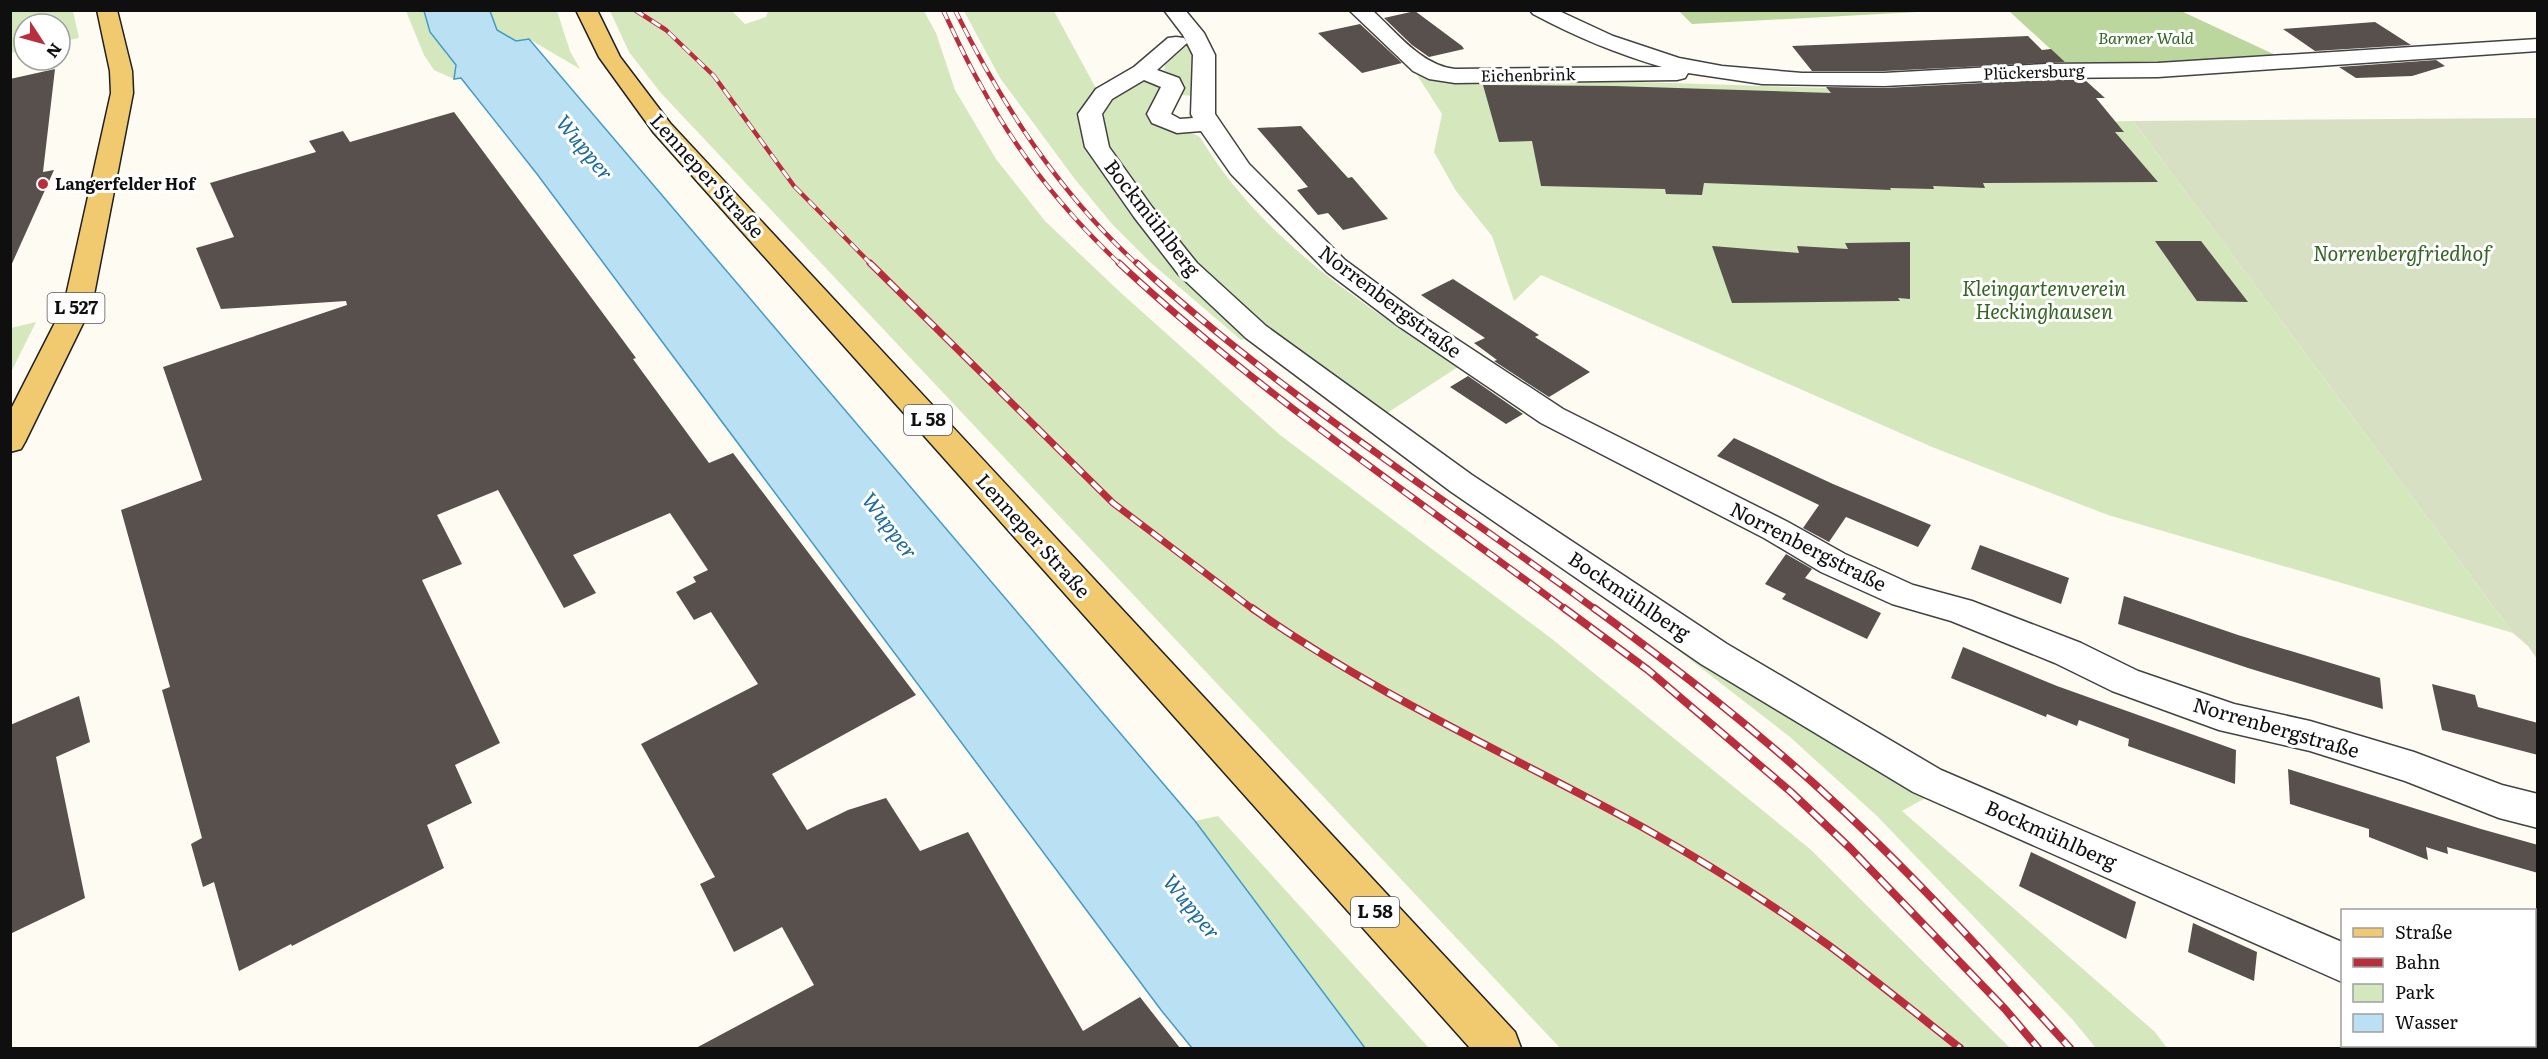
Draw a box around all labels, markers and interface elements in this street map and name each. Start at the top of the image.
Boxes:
north arrow [12,12,72,72]
park label: Barmer Wald [2098,25,2195,49]
text: N [41,39,69,64]
street label: Plückersburg [1983,57,2085,85]
street label: Eichenbrink [1480,61,1576,87]
street label: Lenneper Straße [644,106,773,244]
water label: Wupper [550,107,622,186]
street label: Bockmühlberg [1098,152,1209,282]
place label: Langerfelder Hof [55,171,197,195]
marker: Langerfelder Hof [36,177,50,191]
street label: Norrenbergstraße [1313,237,1469,364]
park label: Norrenbergfriedhof [2313,237,2493,267]
park label: Kleingartenverein Heckinghausen [1962,272,2126,325]
road number: L 527 [48,293,104,323]
road number: L 58 [904,405,952,435]
street label: Lenneper Straße [970,466,1099,604]
water label: Wupper [856,485,927,565]
street label: Norrenbergstraße [1725,493,1892,598]
street label: Bockmühlberg [1563,542,1698,647]
street label: Norrenbergstraße [2190,688,2363,764]
street label: Bockmühlberg [1981,791,2123,876]
water label: Wupper [1157,866,1229,945]
road number: L 58 [1351,897,1399,927]
legend [2341,909,2536,1047]
text: Straße [2395,918,2452,945]
text: Bahn [2395,948,2440,975]
text: Park [2395,978,2436,1005]
text: Wasser [2395,1008,2458,1035]

